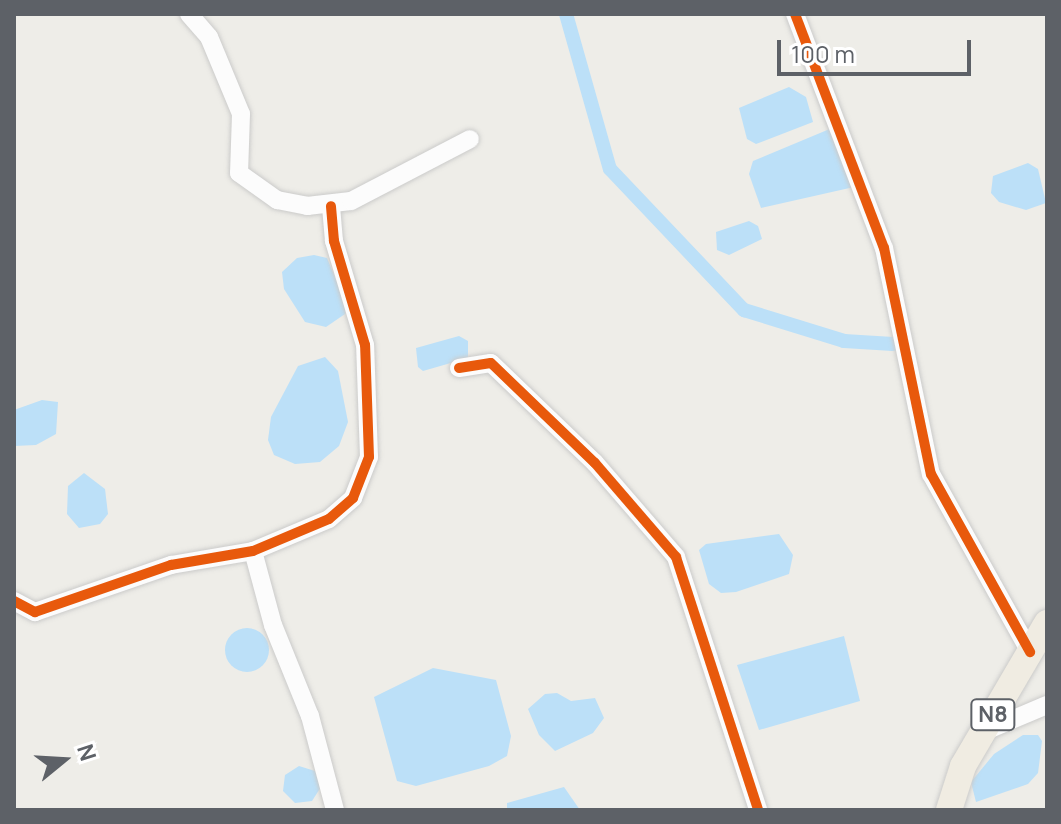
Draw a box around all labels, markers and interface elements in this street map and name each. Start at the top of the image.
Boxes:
scale bar [781,24,975,74]
text: 100 m [791,37,855,70]
road number: N8 [969,697,1017,733]
north arrow [24,720,104,800]
text: N [70,740,104,765]

